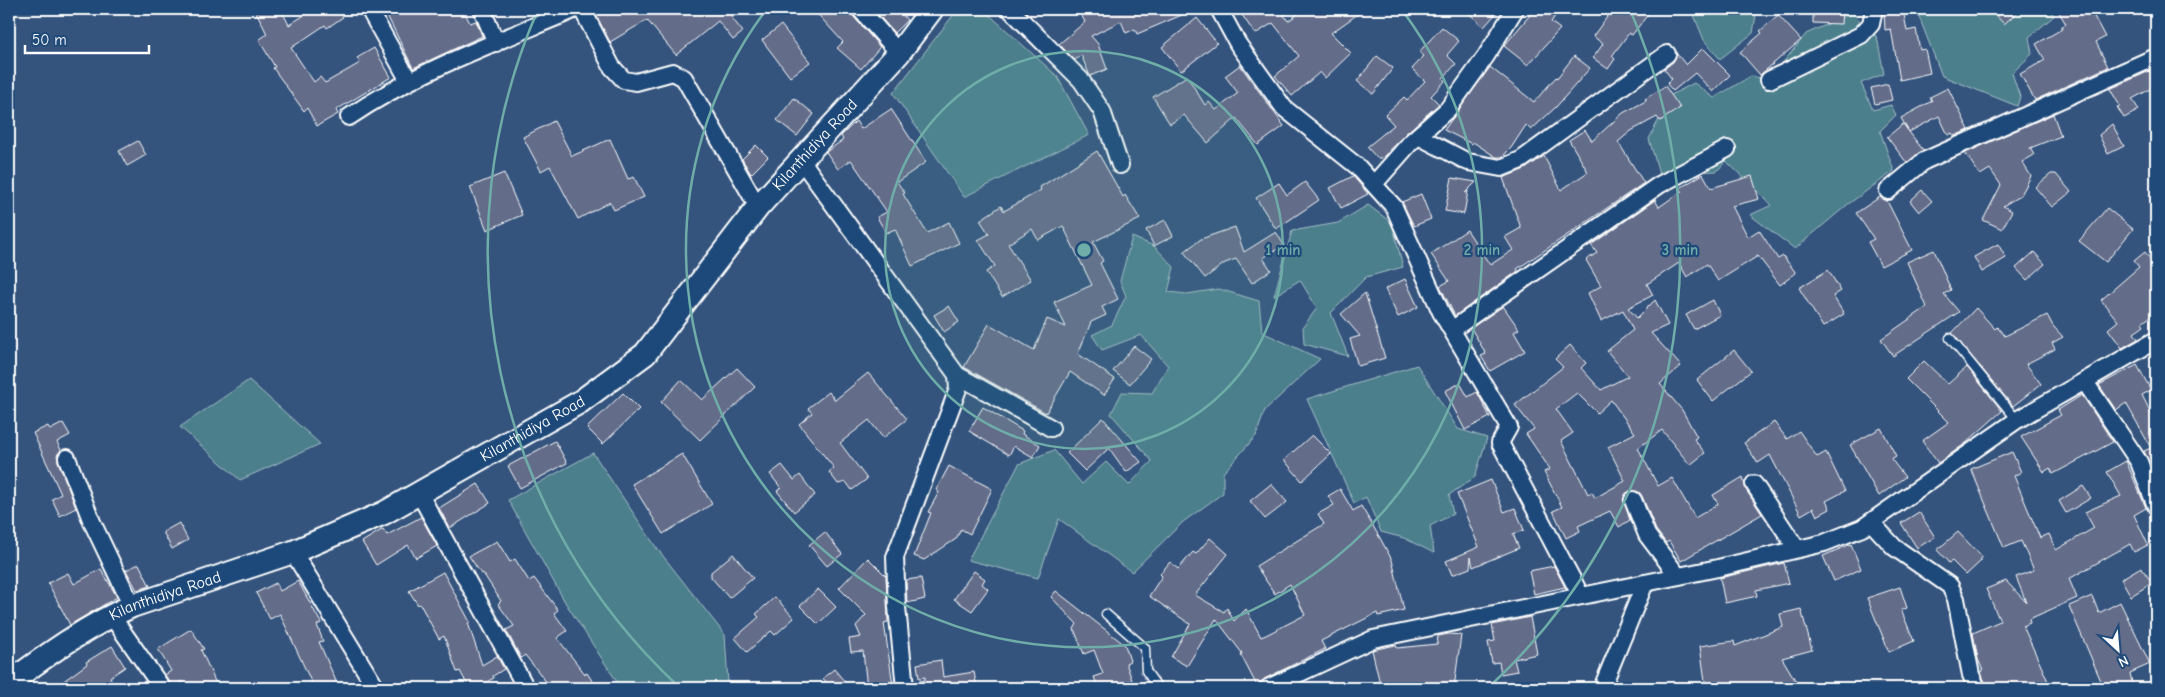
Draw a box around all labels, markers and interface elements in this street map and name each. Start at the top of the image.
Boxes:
scale bar [25,22,149,54]
text: 50 m [32,31,67,49]
street label: Kilanthidiya Road [769,95,861,194]
centre of rings [1075,241,1093,259]
text: 1 min [1266,241,1300,259]
text: 2 min [1464,241,1500,259]
text: 3 min [1662,241,1698,259]
street label: Kilanthidiya Road [477,392,588,466]
street label: Kilanthidiya Road [106,568,223,624]
north arrow [2092,624,2142,674]
text: N [2116,652,2131,671]

